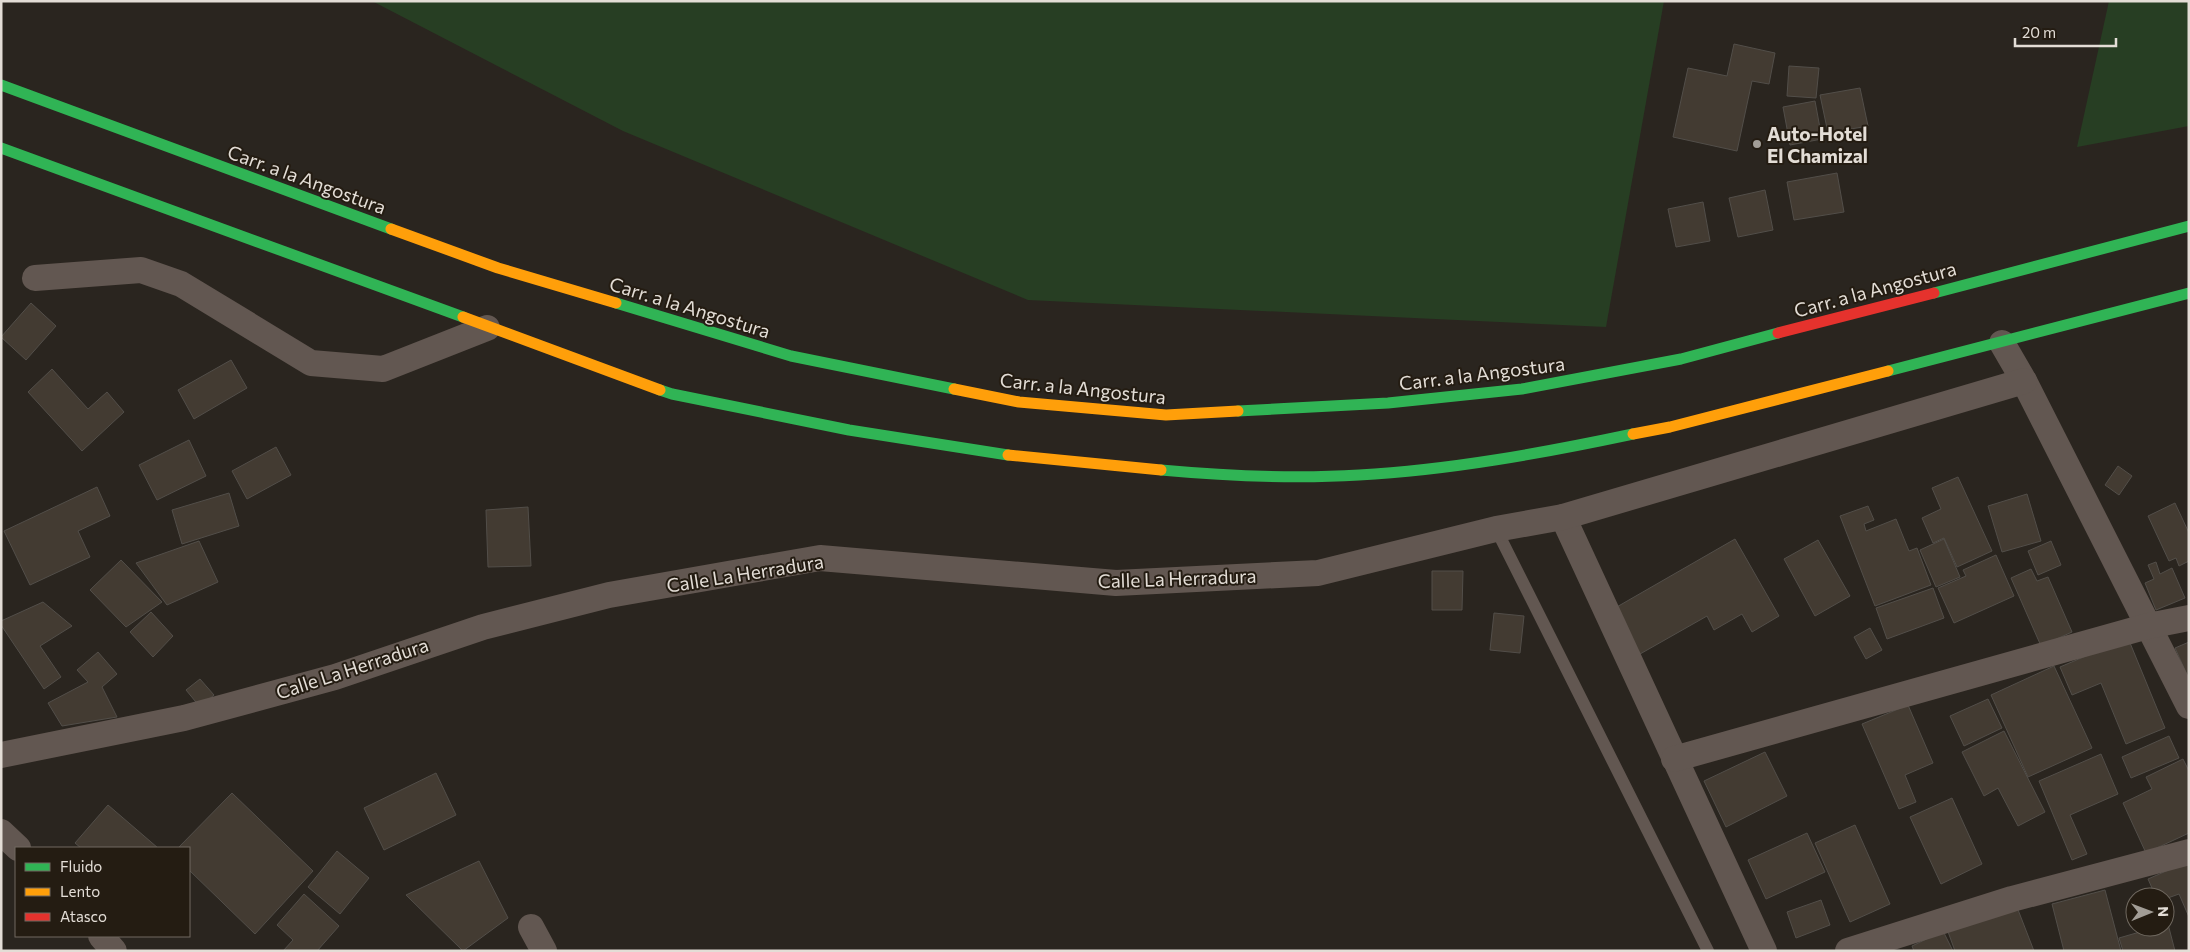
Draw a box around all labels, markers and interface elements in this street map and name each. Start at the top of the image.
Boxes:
scale bar [2015,15,2116,47]
text: 20 m [2022,23,2056,41]
place label: Auto-Hotel El Chamizal [1767,122,1868,167]
marker: Auto-Hotel El Chamizal [1751,138,1763,150]
street label: Carr. a la Angostura [225,140,389,218]
street label: Carr. a la Angostura [1791,256,1959,322]
street label: Carr. a la Angostura [607,272,773,342]
street label: Carr. a la Angostura [1398,351,1566,395]
street label: Carr. a la Angostura [999,368,1167,408]
street label: Calle La Herradura [665,549,825,597]
street label: Calle La Herradura [1097,564,1257,592]
street label: Calle La Herradura [273,633,431,703]
legend [15,847,190,937]
text: Fluido [60,857,102,875]
text: Lento [60,882,100,900]
north arrow [2125,887,2175,937]
text: N [2155,906,2172,917]
text: Atasco [60,907,107,925]

